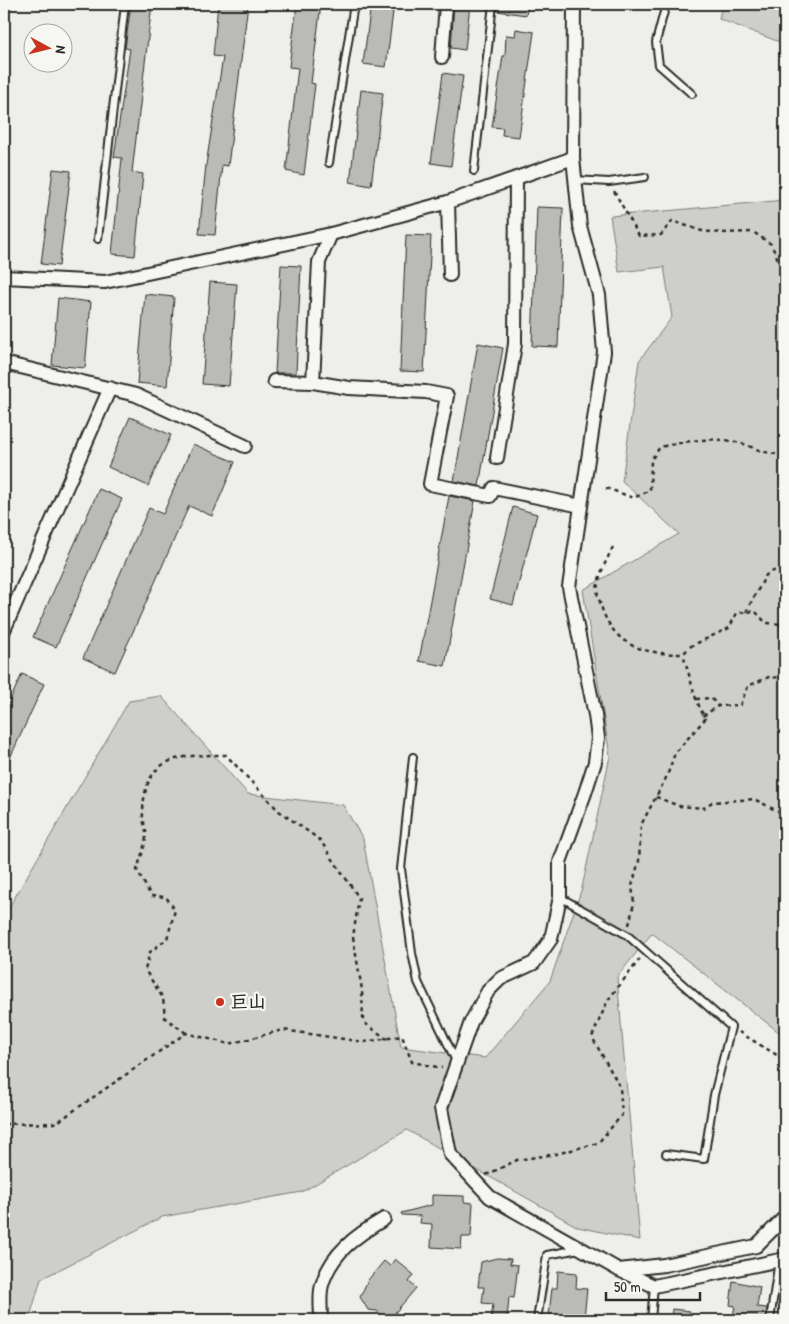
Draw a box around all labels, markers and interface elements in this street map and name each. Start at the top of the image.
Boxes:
north arrow [22,22,72,72]
text: N [51,45,71,55]
place label: 巨山 [230,989,266,1014]
marker: 巨山 [214,996,226,1008]
scale bar [606,1269,700,1301]
text: 50 m [614,1276,641,1297]

